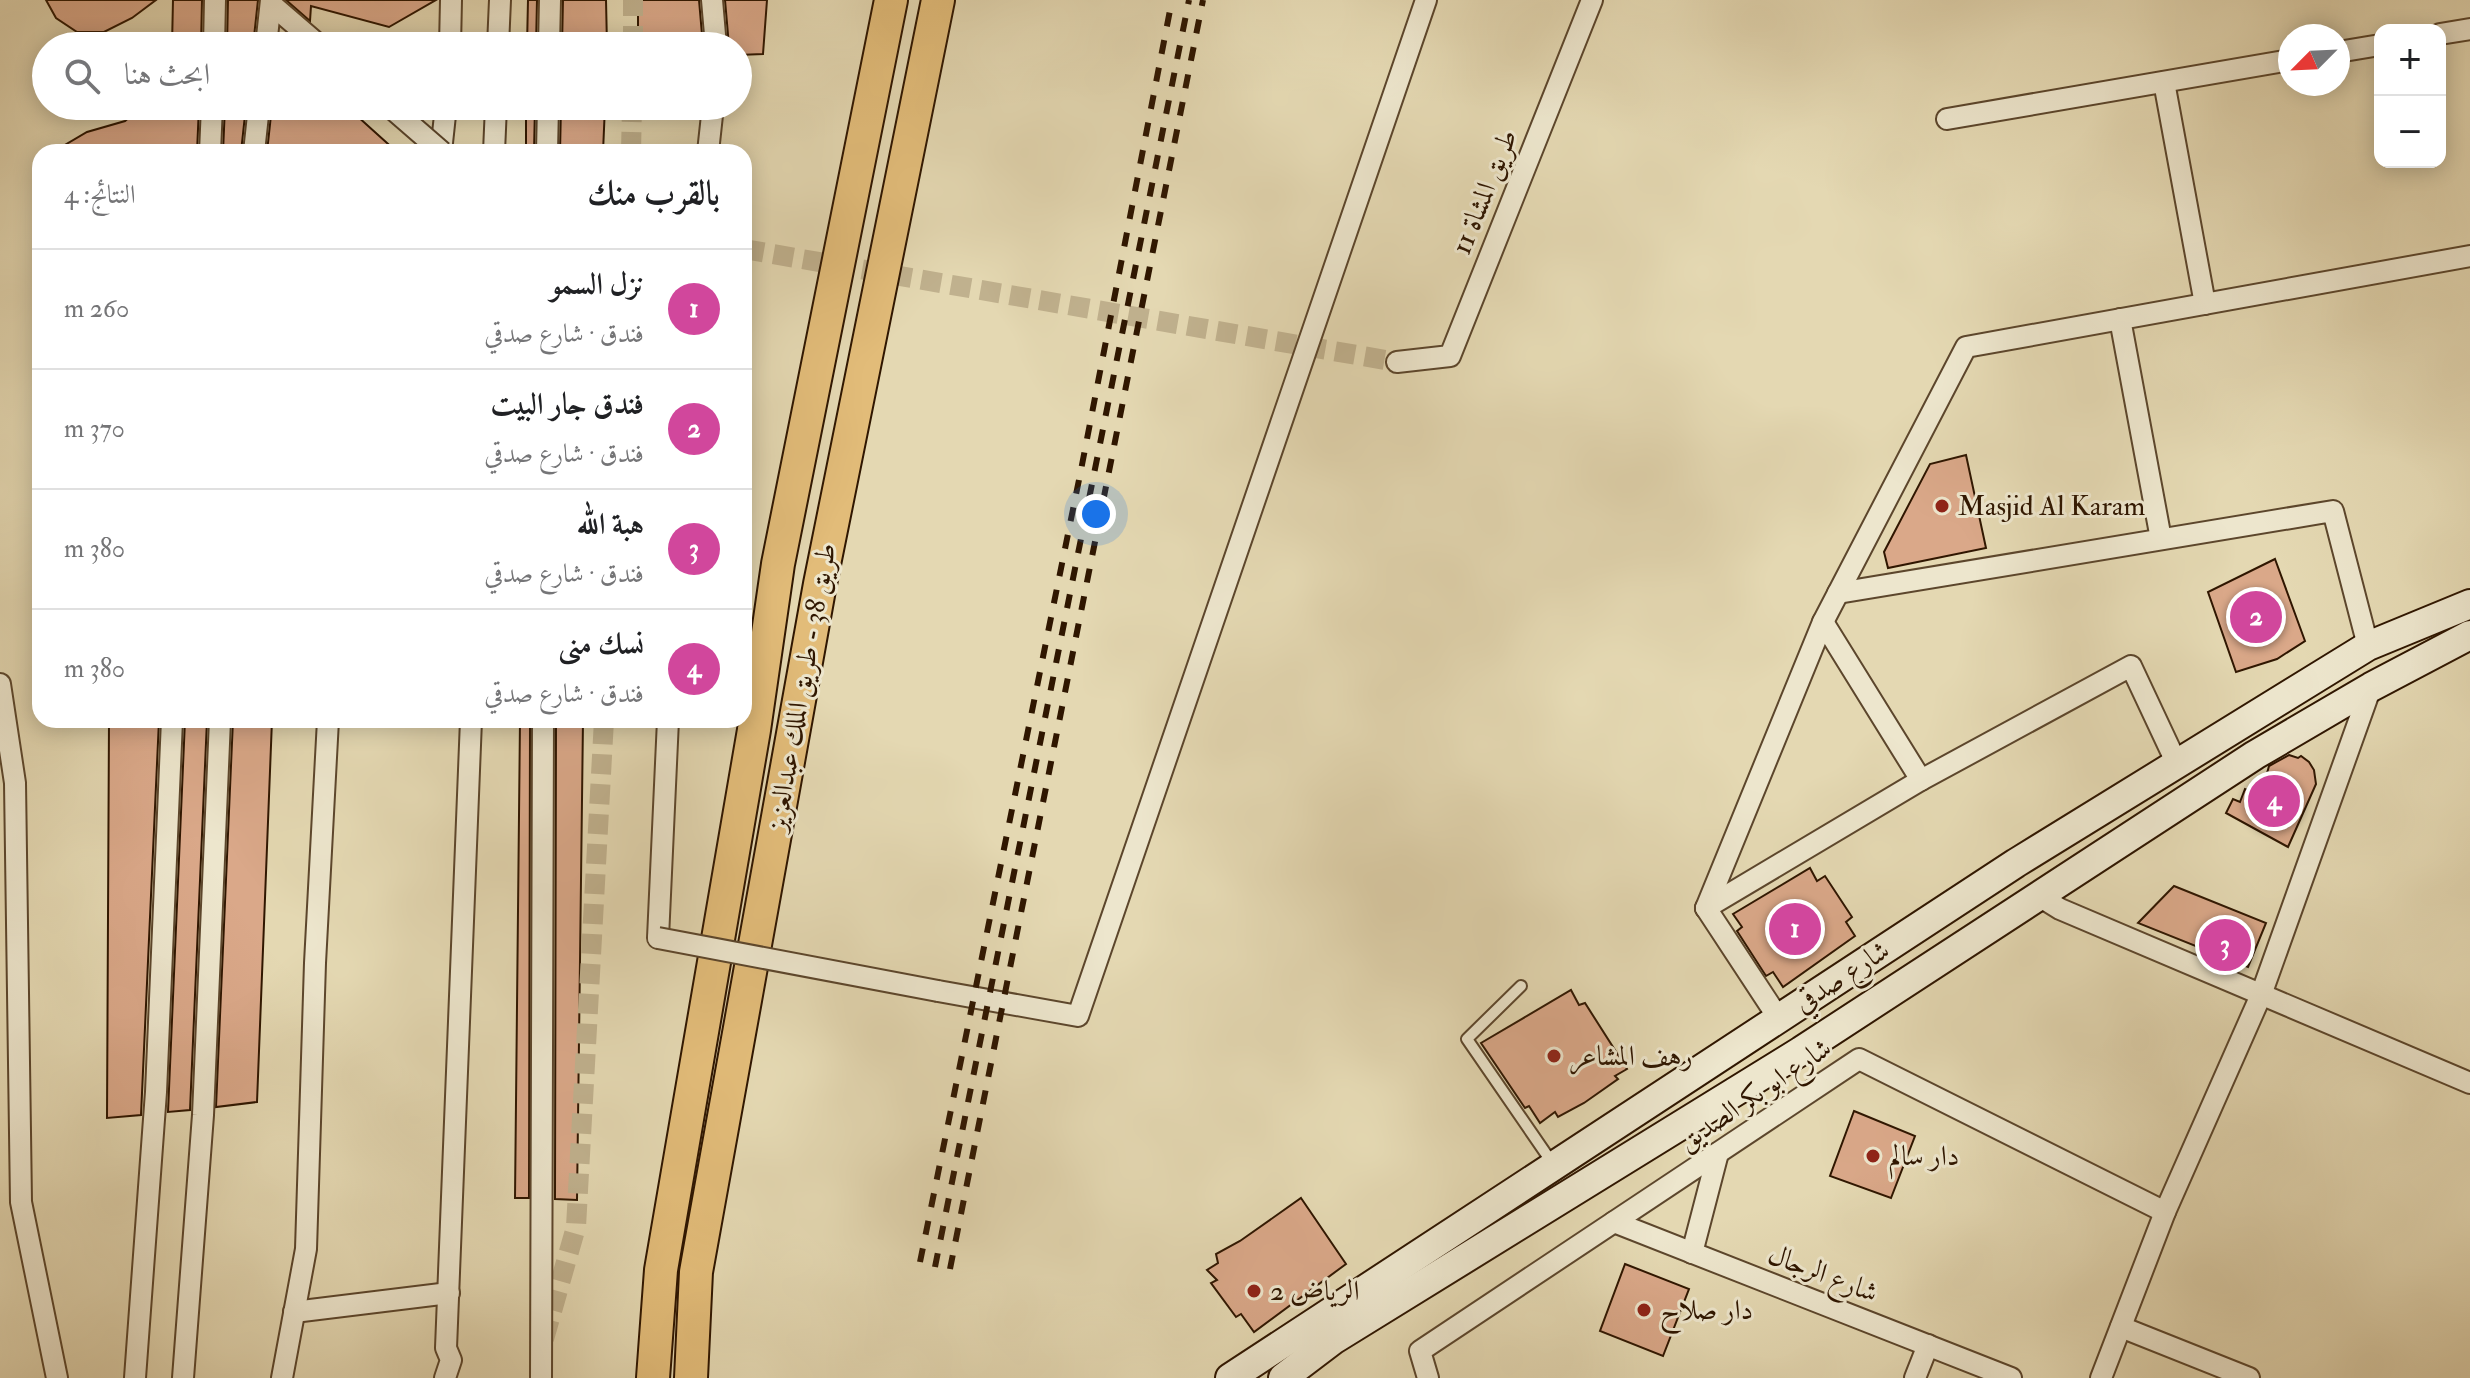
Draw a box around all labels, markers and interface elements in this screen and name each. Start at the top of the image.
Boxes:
north arrow [2278,24,2350,96]
map controls [2374,24,2446,168]
button: + [2374,24,2446,96]
search box [32,32,752,120]
icon: search [60,54,104,98]
text: ابحث هنا [124,56,210,93]
button: − [2374,96,2446,168]
street label: طريق المشاة 11 [1444,124,1526,260]
text: بالقرب منك [587,172,720,215]
text: النتائج: 4 [64,179,136,211]
text: نزل السمو [550,266,644,303]
text: 260 m [64,293,129,325]
text: 1 [689,293,699,325]
text: فندق · شارع صدقي [484,318,644,350]
text: فندق جار البيت [491,386,644,423]
text: 370 m [64,413,125,445]
text: 2 [687,413,701,445]
text: فندق · شارع صدقي [484,438,644,470]
place label: Masjid Al Karam [1958,489,2145,524]
your location [1076,494,1116,534]
marker: Masjid Al Karam [1933,497,1951,515]
text: هبة الله [577,506,644,543]
text: 380 m [64,533,125,565]
text: 3 [689,533,699,565]
street label: طريق 38 - طريق الملك عبدالعزيز [759,540,845,837]
text: فندق · شارع صدقي [484,558,644,590]
pin: 2 [2230,587,2282,647]
text: نسك منى [558,626,644,663]
text: 380 m [64,653,125,685]
text: 4 [687,653,701,685]
text: فندق · شارع صدقي [484,678,644,710]
pin: 4 [2248,771,2300,831]
pin: 1 [1769,899,1821,959]
pin: 3 [2199,915,2251,975]
street label: شارع صدقي [1788,933,1899,1025]
street label: شارع ابو بكر الصديق [1671,1031,1841,1163]
place label: رهف المشاعر [1570,1039,1693,1075]
marker: رهف المشاعر [1545,1047,1563,1065]
place label: دار سالم [1889,1139,1959,1180]
marker: دار سالم [1864,1147,1882,1165]
street label: شارع الرجال [1761,1237,1883,1316]
place label: الرياض 2 [1270,1274,1359,1309]
marker: الرياض 2 [1245,1282,1263,1300]
place label: دار صلاح [1660,1293,1753,1335]
marker: دار صلاح [1635,1301,1653,1319]

